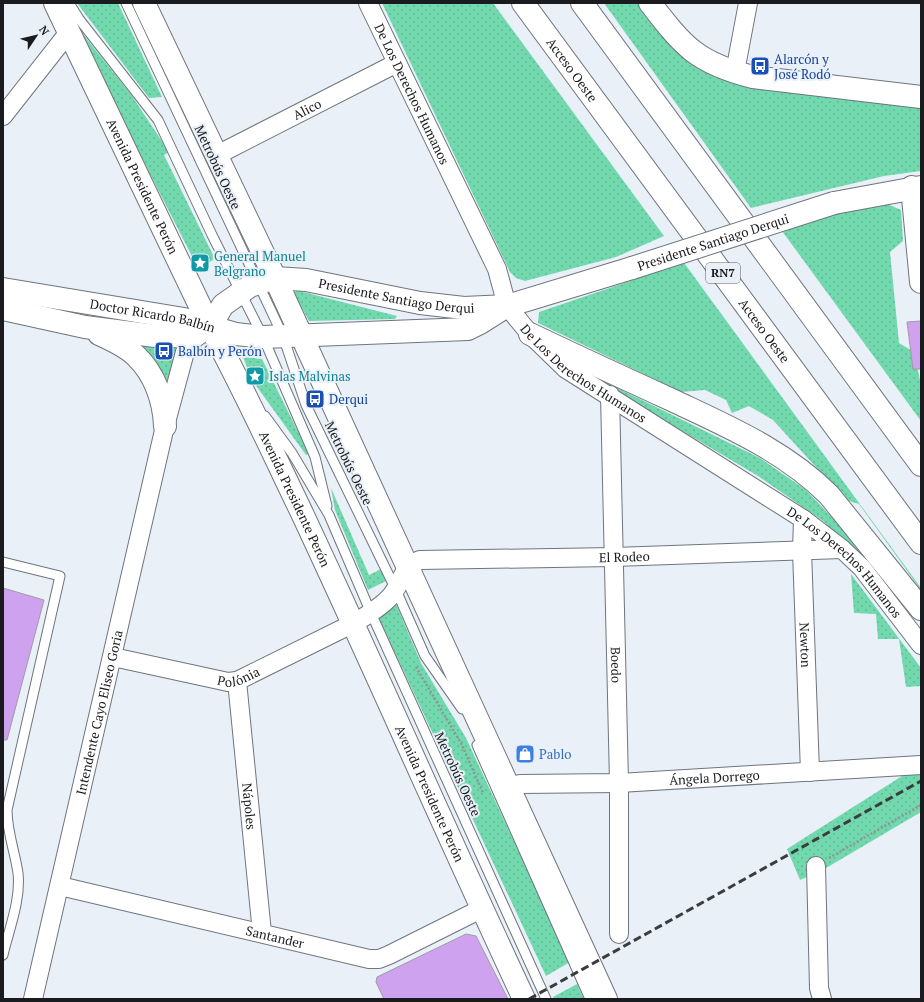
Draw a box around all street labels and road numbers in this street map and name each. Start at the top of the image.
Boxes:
street label: De Los Derechos Humanos [370,20,454,167]
street label: Acceso Oeste [543,34,602,106]
street label: Alico [290,94,324,124]
street label: Avenida Presidente Perón [103,115,183,257]
street label: Metrobús Oeste [191,122,245,212]
street label: Presidente Santiago Derqui [635,209,791,275]
road number: RN7 [706,263,740,283]
street label: Presidente Santiago Derqui [317,274,475,317]
street label: Doctor Ricardo Balbín [89,295,218,337]
street label: Acceso Oeste [735,295,794,366]
street label: De Los Derechos Humanos [516,320,650,427]
street label: Metrobús Oeste [321,418,377,508]
street label: Avenida Presidente Perón [255,428,335,570]
street label: De Los Derechos Humanos [784,502,906,622]
street label: El Rodeo [599,547,650,566]
street label: Newton [796,622,815,668]
street label: Intendente Cayo Eliseo Goria [71,628,127,797]
street label: Boedo [607,647,626,683]
street label: Polónia [216,662,263,691]
street label: Avenida Presidente Perón [391,722,469,865]
street label: Metrobús Oeste [431,729,485,819]
street label: Ángela Dorrego [669,766,760,789]
street label: Nápoles [238,782,261,831]
street label: Santander [244,921,306,952]

